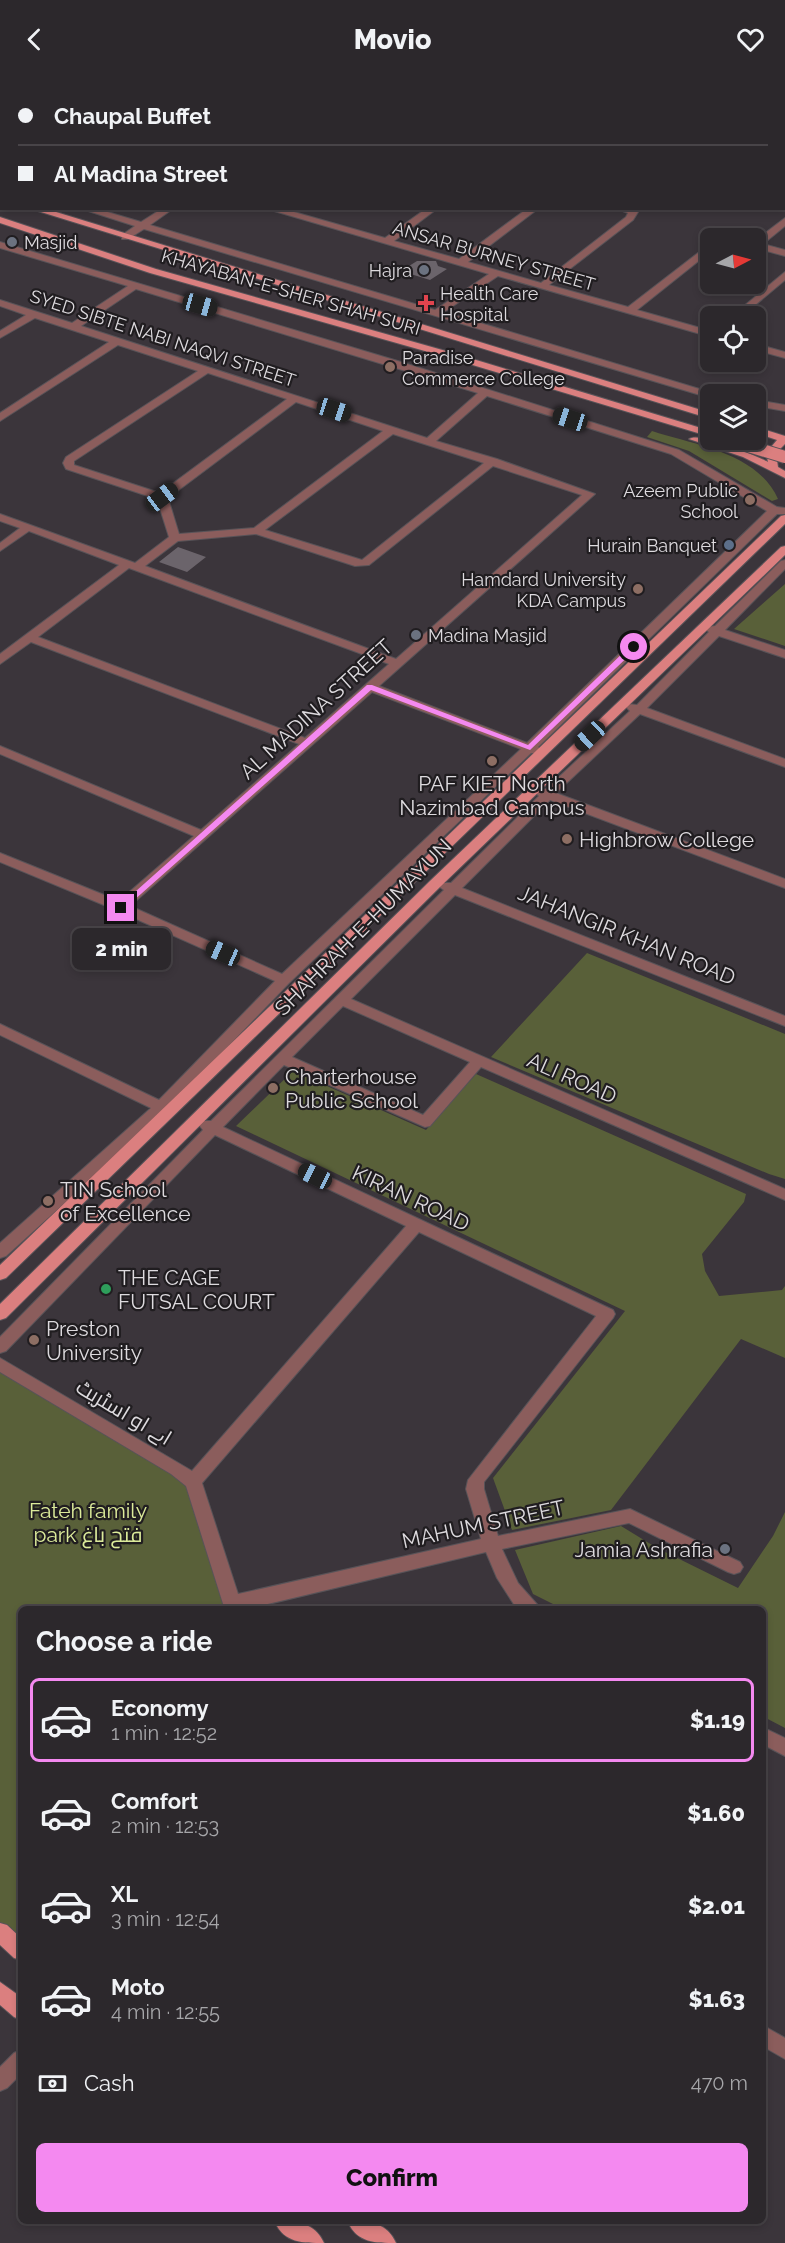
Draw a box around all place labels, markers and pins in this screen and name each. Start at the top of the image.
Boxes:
place label: Masjid [24,232,77,253]
marker: Masjid [5,235,19,249]
place label: Hajra [369,260,412,281]
marker: Hajra [417,263,431,277]
place label: Health Care Hospital [440,283,539,325]
marker: Health Care Hospital [417,294,435,312]
place label: Paradise Commerce College [402,347,565,389]
marker: Paradise Commerce College [383,360,397,374]
place label: Azeem Public School [623,480,738,522]
marker: Azeem Public School [743,493,757,507]
place label: Hurain Banquet [587,535,717,556]
marker: Hurain Banquet [722,538,736,552]
place label: Hamdard University KDA Campus [461,569,626,611]
marker: Hamdard University KDA Campus [631,582,645,596]
place label: Madina Masjid [428,625,547,646]
marker: Madina Masjid [409,628,423,642]
marker: PAF KIET North Nazimbad Campus [485,754,499,768]
place label: PAF KIET North Nazimbad Campus [399,771,585,820]
place label: Highbrow College [579,827,754,852]
marker: Highbrow College [560,832,574,846]
place label: Charterhouse Public School [285,1064,418,1113]
marker: Charterhouse Public School [266,1081,280,1095]
place label: TIN School of Excellence [60,1177,191,1226]
marker: TIN School of Excellence [41,1194,55,1208]
place label: THE CAGE FUTSAL COURT [118,1265,275,1314]
marker: THE CAGE FUTSAL COURT [99,1282,113,1296]
place label: Preston University [46,1316,142,1365]
marker: Preston University [27,1333,41,1347]
place label: Jamia Ashrafia [574,1537,713,1562]
marker: Jamia Ashrafia [718,1542,732,1556]

